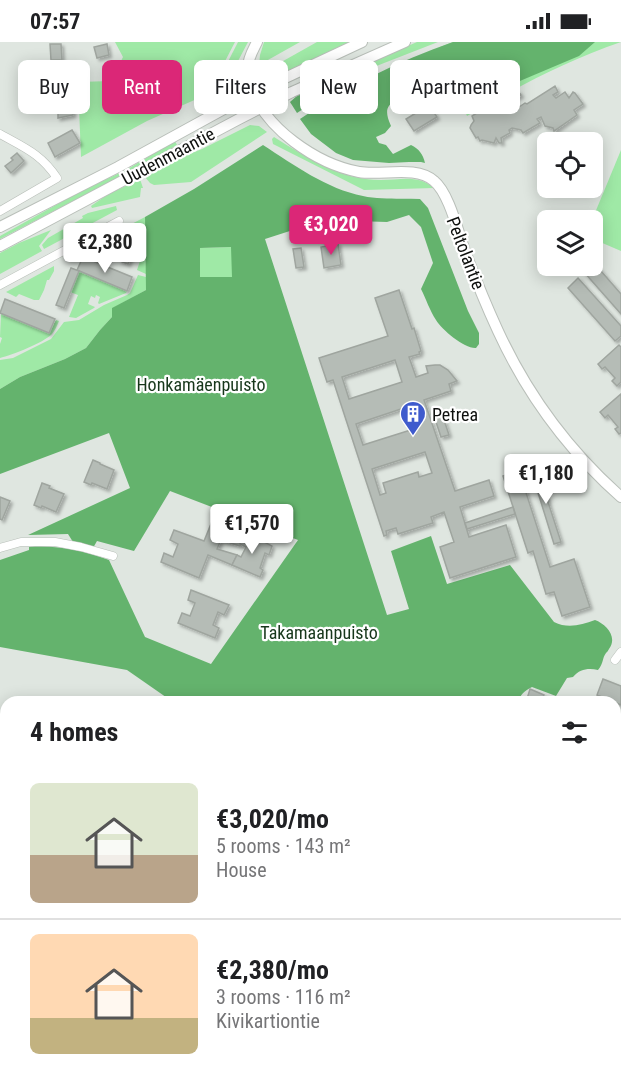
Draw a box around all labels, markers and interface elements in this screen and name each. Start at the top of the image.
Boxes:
text: 07:57 [30,9,81,34]
chip: Buy [18,60,90,114]
chip: Rent [102,60,182,114]
chip: Filters [194,60,288,114]
chip: New [300,60,378,114]
chip: Apartment [390,60,520,114]
street label: Uudenmaantie [118,123,218,189]
map controls [537,132,603,276]
button: locate [537,132,603,198]
pin: €3,020 [282,205,380,256]
button: layers [537,210,603,276]
text: €3,020 [303,212,359,236]
street label: Peltolantie [443,214,489,292]
pin: €2,380 [56,223,154,274]
text: €2,380 [77,230,133,254]
park label: Honkamäenpuisto [136,374,266,395]
building icon: Petrea [398,399,428,437]
place label: Petrea [432,404,478,425]
pin: €1,180 [497,454,595,505]
text: €1,180 [518,461,574,485]
pin: €1,570 [203,504,301,555]
text: €1,570 [224,511,280,535]
park label: Takamaanpuisto [260,622,378,643]
icon: filters [558,716,591,749]
text: 4 homes [30,717,118,747]
text: €3,020/mo [216,804,329,834]
icon: home [78,807,150,879]
text: 5 rooms · 143 m² [216,834,351,858]
text: House [216,858,267,882]
text: €2,380/mo [216,955,329,985]
icon: home [78,958,150,1030]
text: 3 rooms · 116 m² [216,985,351,1009]
text: Kivikartiontie [216,1009,320,1033]

